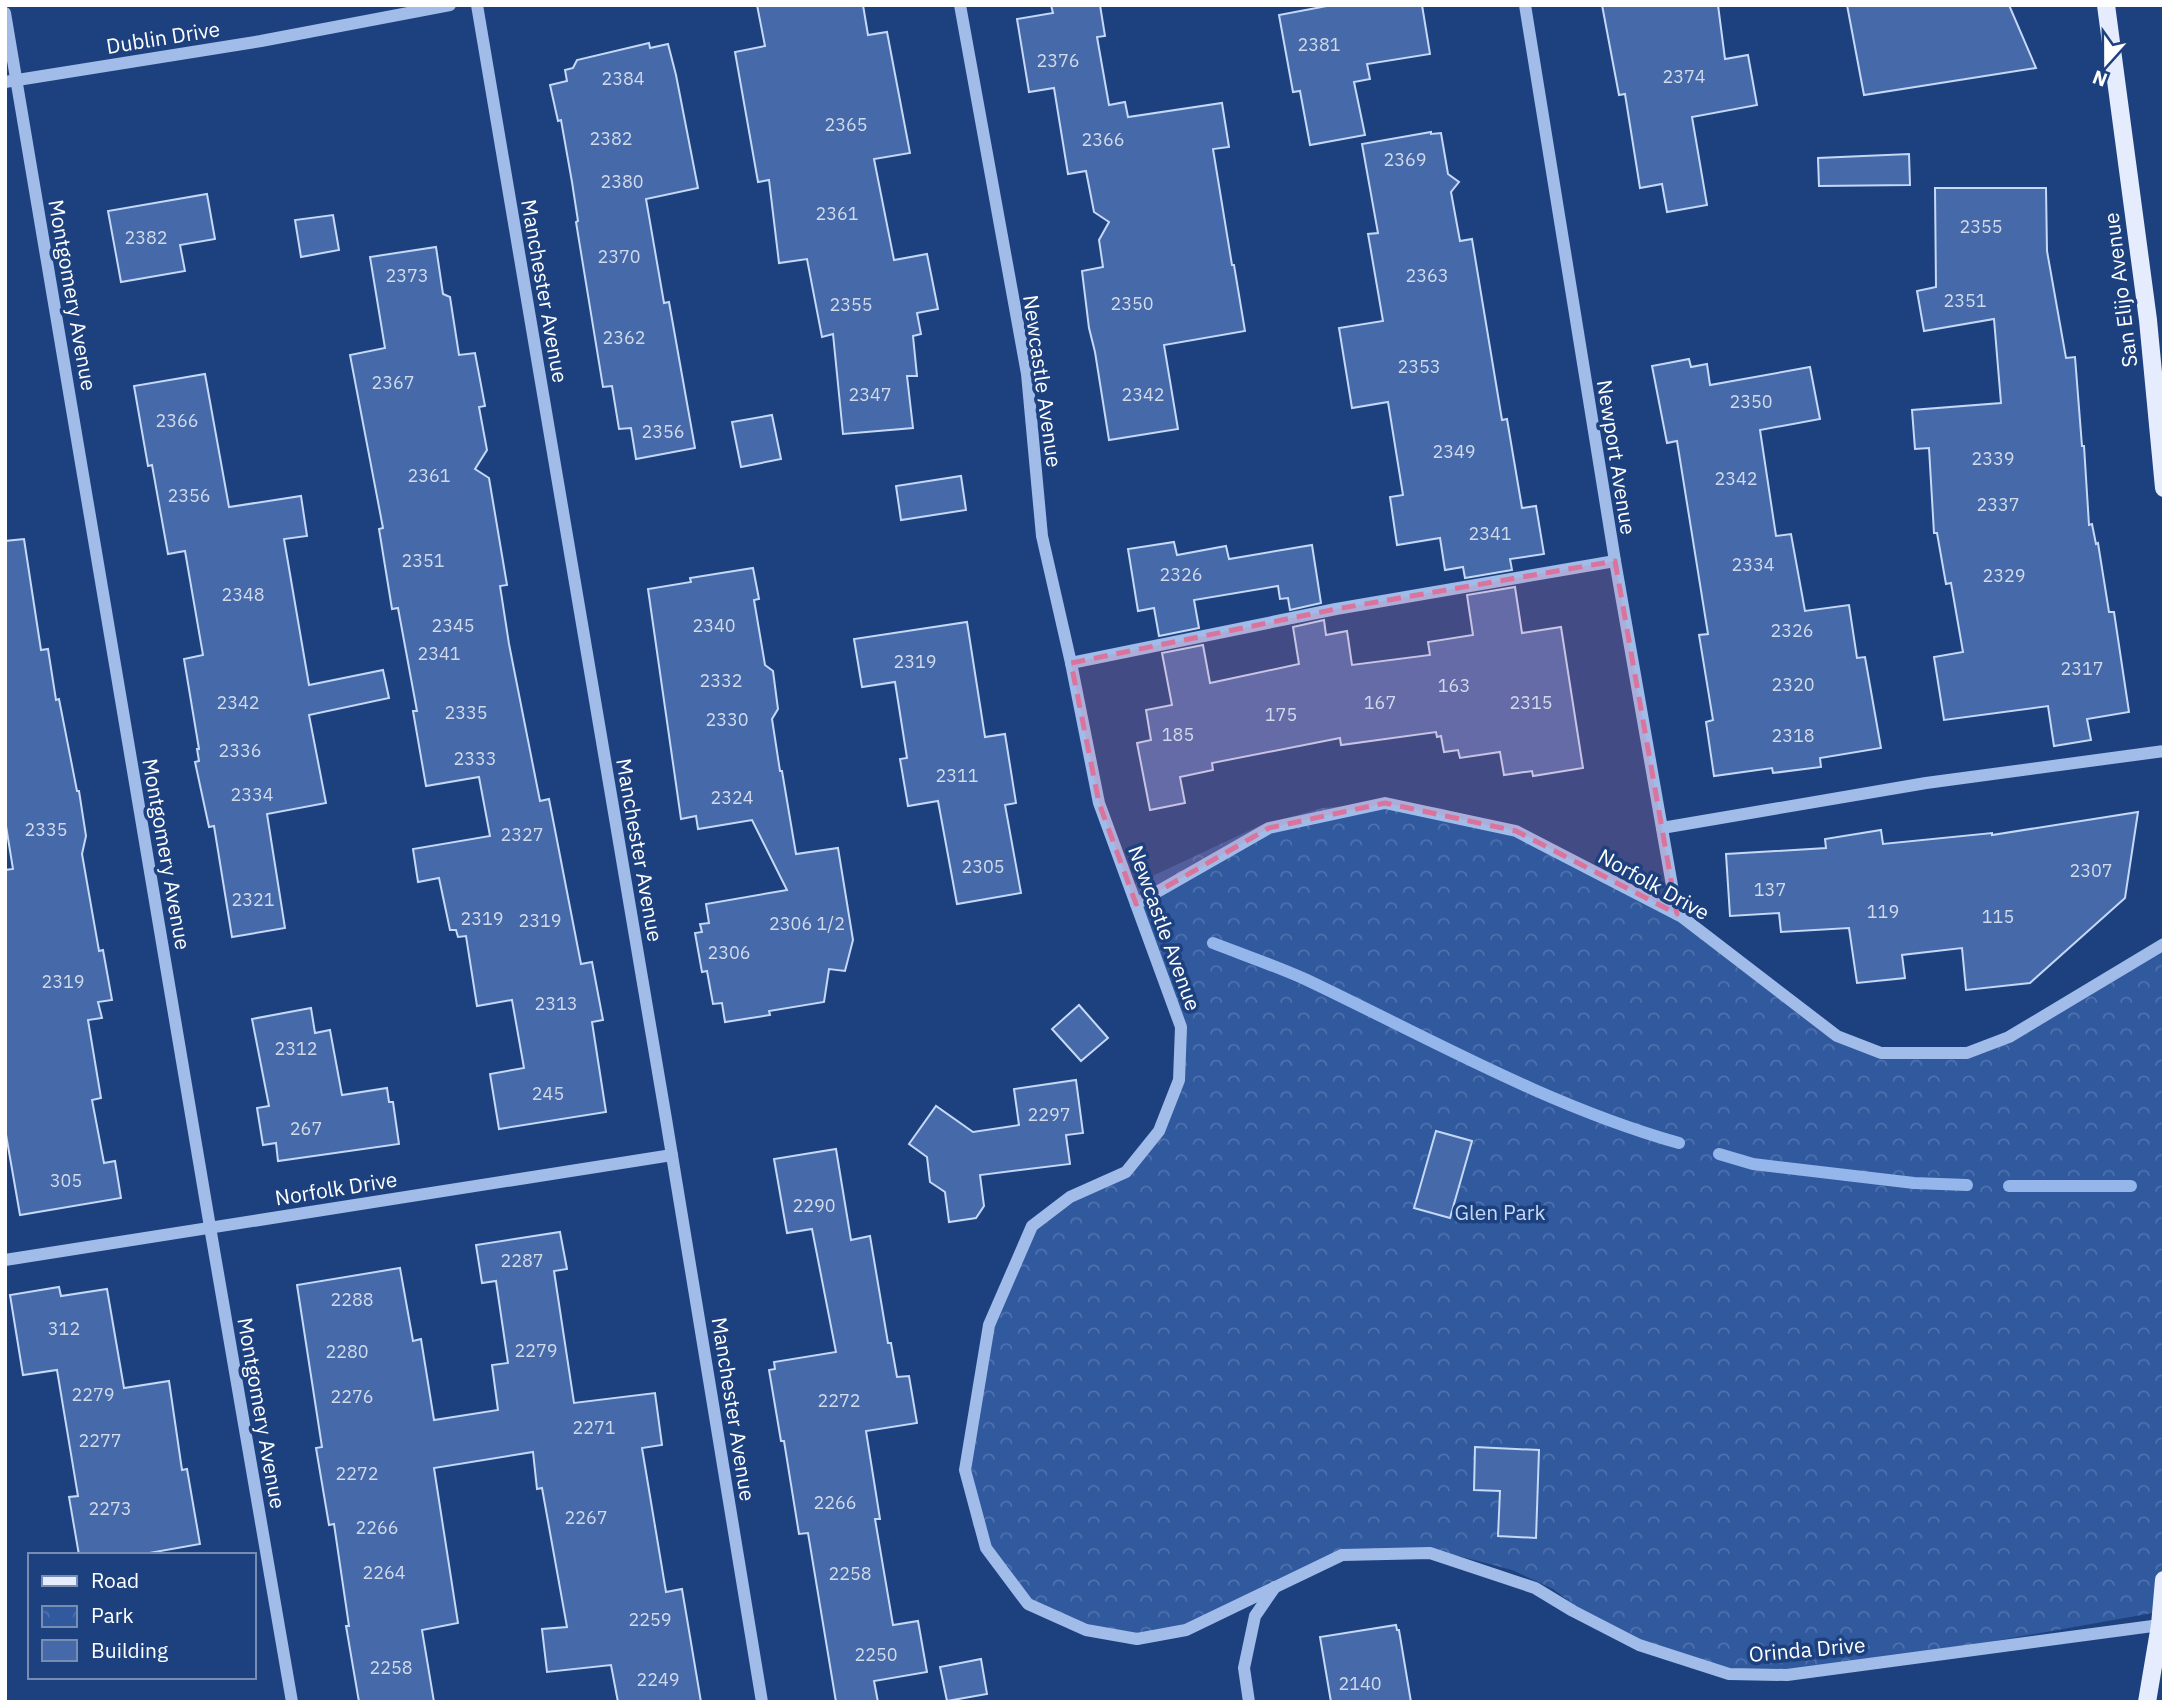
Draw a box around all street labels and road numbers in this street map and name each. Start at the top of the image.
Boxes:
street label: Dublin Drive [104,14,222,60]
street label: Montgomery Avenue [42,197,104,393]
street label: Manchester Avenue [515,197,575,385]
street label: San Elijo Avenue [2097,211,2143,369]
street label: Newcastle Avenue [1017,293,1069,469]
street label: Newport Avenue [1591,377,1643,537]
street label: Montgomery Avenue [136,756,198,952]
street label: Manchester Avenue [610,756,670,944]
street label: Newcastle Avenue [1122,842,1208,1014]
street label: Norfolk Drive [1593,842,1715,926]
street label: Norfolk Drive [273,1165,399,1211]
street label: Montgomery Avenue [231,1315,293,1511]
street label: Manchester Avenue [706,1315,762,1503]
street label: Orinda Drive [1748,1630,1866,1668]

